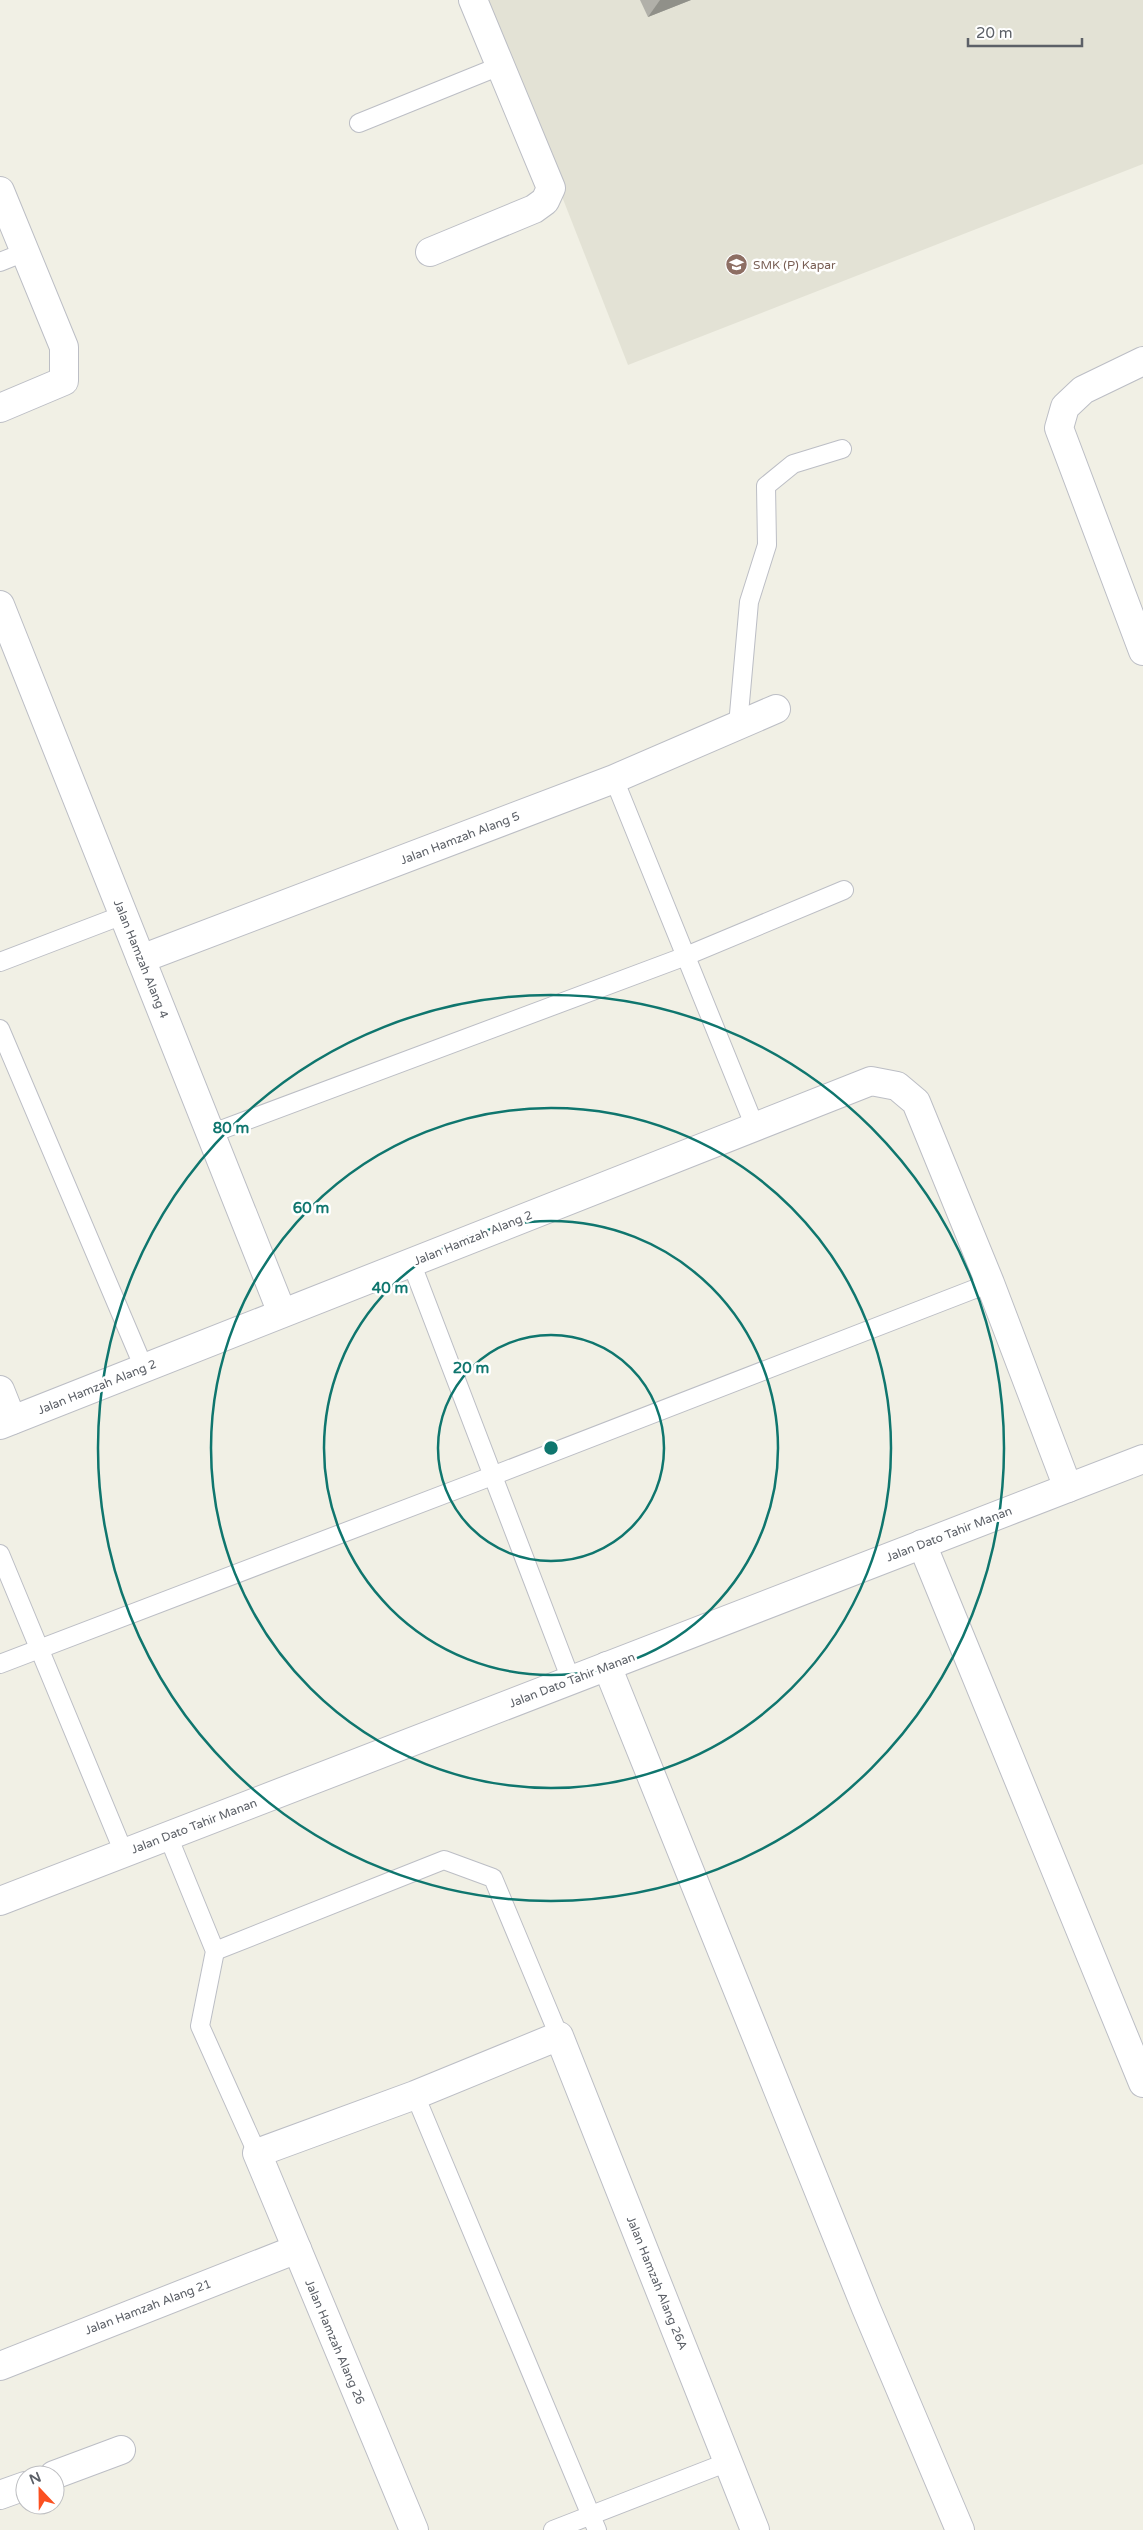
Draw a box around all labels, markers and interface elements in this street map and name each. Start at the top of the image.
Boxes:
scale bar [968,15,1082,47]
text: 20 m [976,24,1013,42]
school or university icon: SMK (P) Kapar [725,253,749,277]
place label: SMK (P) Kapar [753,258,836,272]
street label: Jalan Hamzah Alang 5 [398,809,522,867]
street label: Jalan Hamzah Alang 4 [111,898,171,1021]
text: 80 m [213,1119,249,1137]
text: 60 m [293,1199,329,1217]
street label: Jalan Hamzah Alang 2 [412,1208,534,1268]
text: 40 m [372,1279,408,1297]
street label: Jalan Hamzah Alang 2 [36,1357,158,1417]
text: 20 m [453,1359,489,1377]
centre of rings [542,1439,560,1457]
street label: Jalan Dato Tahir Manan [884,1504,1014,1564]
street label: Jalan Dato Tahir Manan [507,1650,637,1710]
street label: Jalan Dato Tahir Manan [129,1796,259,1856]
street label: Jalan Hamzah Alang 26A [624,2214,690,2352]
street label: Jalan Hamzah Alang 21 [83,2276,213,2338]
street label: Jalan Hamzah Alang 26 [302,2278,368,2406]
north arrow [15,2465,65,2515]
text: N [27,2468,44,2488]

